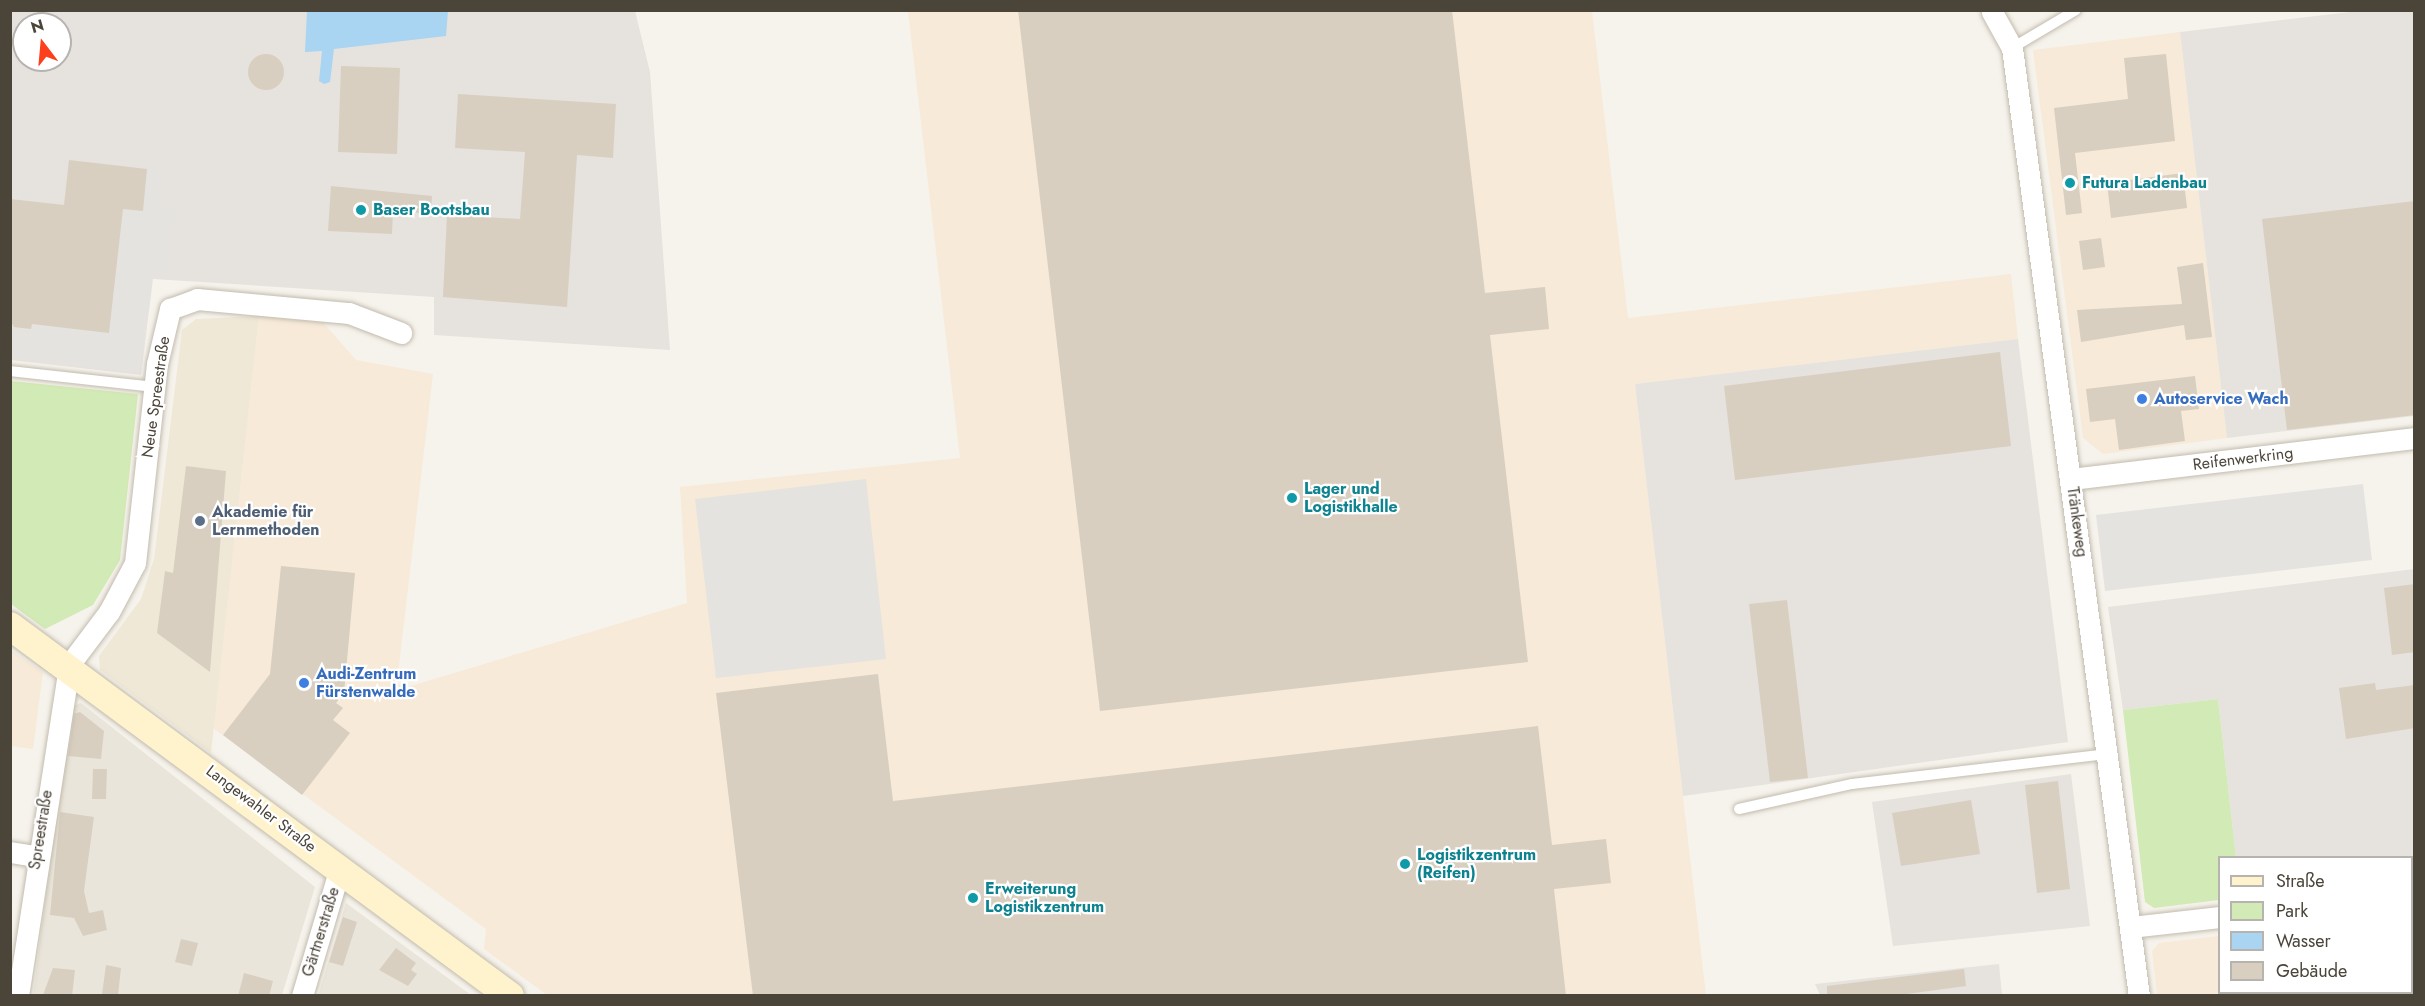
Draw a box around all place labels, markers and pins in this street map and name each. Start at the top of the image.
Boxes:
place label: Futura Ladenbau [2082,173,2207,193]
marker: Futura Ladenbau [2063,176,2077,190]
place label: Baser Bootsbau [373,200,490,220]
marker: Baser Bootsbau [354,203,368,217]
place label: Autoservice Wach [2154,389,2288,409]
marker: Autoservice Wach [2135,392,2149,406]
place label: Lager und Logistikhalle [1304,479,1398,517]
marker: Lager und Logistikhalle [1285,491,1299,505]
place label: Akademie für Lernmethoden [212,502,320,540]
marker: Akademie für Lernmethoden [193,514,207,528]
place label: Audi-Zentrum Fürstenwalde [316,664,416,702]
marker: Audi-Zentrum Fürstenwalde [297,676,311,690]
place label: Logistikzentrum (Reifen) [1417,845,1536,883]
marker: Logistikzentrum (Reifen) [1398,857,1412,871]
place label: Erweiterung Logistikzentrum [985,879,1104,917]
marker: Erweiterung Logistikzentrum [966,891,980,905]

